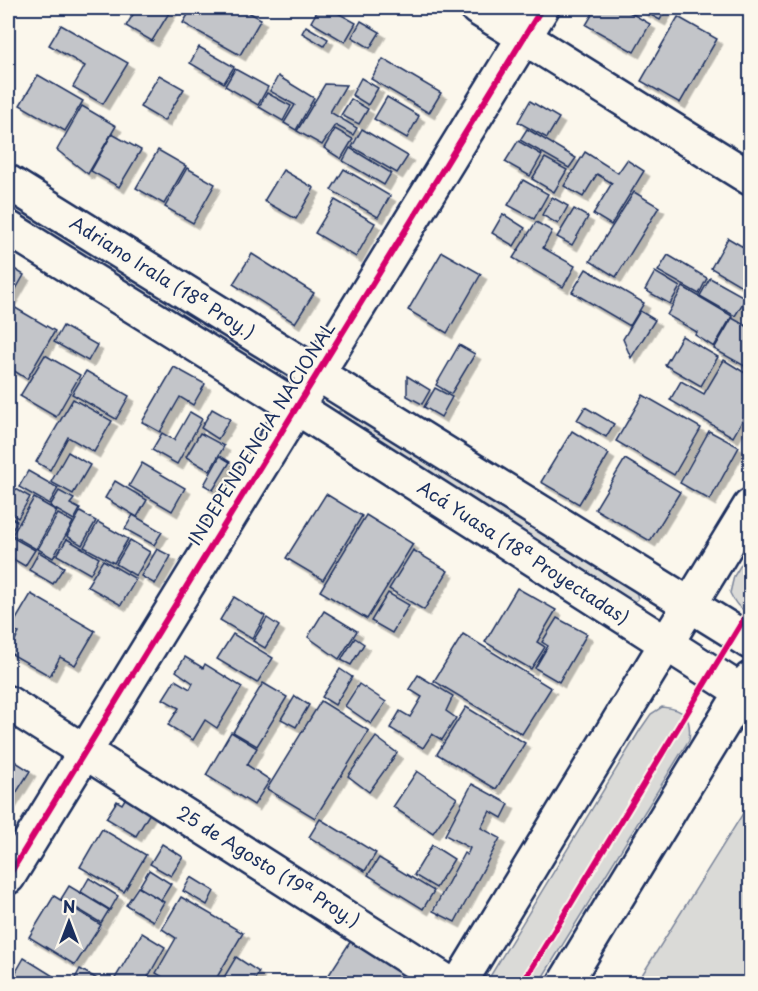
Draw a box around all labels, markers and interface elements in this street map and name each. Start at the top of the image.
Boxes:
street label: Adriano Irala (18ª Proy.) [65,209,260,345]
street label: INDEPENDENCIA NACIONAL [181,316,341,550]
street label: Acá Yuasa (18ª Proyectadas) [413,473,635,630]
street label: 25 de Agosto (19ª Proy.) [172,798,365,933]
north arrow [39,892,99,952]
text: N [63,894,75,918]

